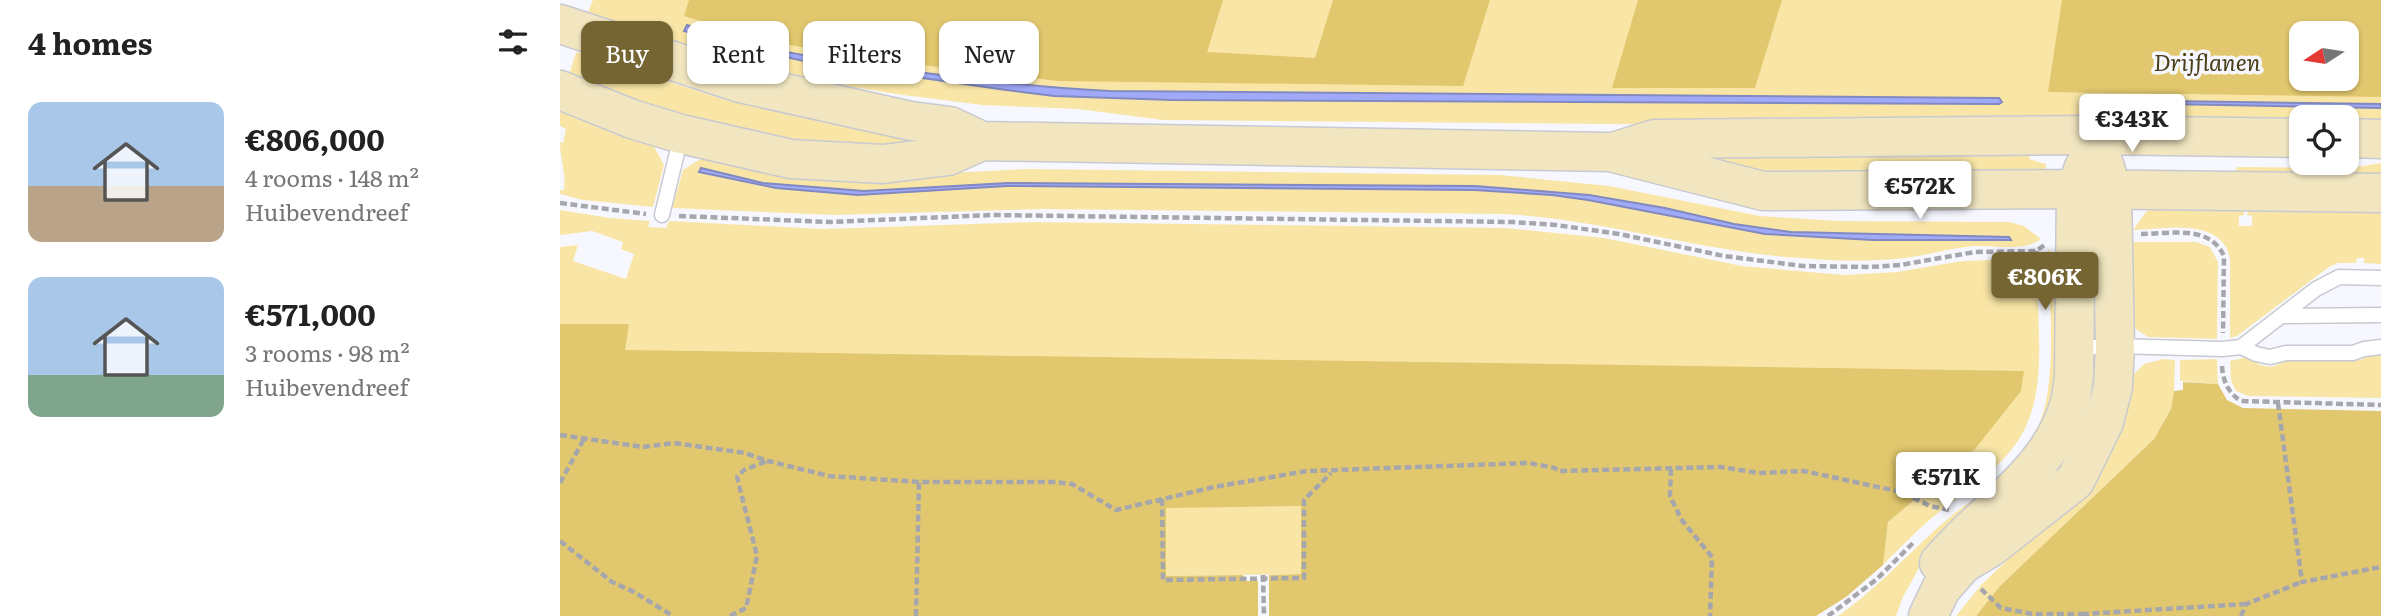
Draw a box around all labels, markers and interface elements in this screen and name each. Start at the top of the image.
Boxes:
text: 4 homes [28,20,153,64]
chip: Buy [581,21,673,84]
chip: Rent [687,21,789,84]
chip: Filters [803,21,925,84]
chip: New [939,21,1039,84]
north arrow [2289,21,2359,91]
map controls [2289,21,2359,175]
icon: filters [494,23,532,61]
park label: Drijflanen [2154,44,2261,78]
pin: €343K [2083,94,2181,154]
text: €343K [2095,100,2169,134]
button: locate [2289,105,2359,175]
text: €806,000 [245,116,385,160]
icon: home [84,130,168,214]
text: 4 rooms · 148 m² [245,160,419,194]
pin: €572K [1871,162,1969,221]
text: €572K [1884,167,1956,201]
text: Huibevendreef [245,194,408,228]
pin: €806K [1996,252,2094,312]
text: €806K [2007,258,2083,292]
text: €571,000 [245,291,376,335]
icon: home [84,305,168,389]
text: 3 rooms · 98 m² [245,335,410,369]
text: Huibevendreef [245,369,408,403]
pin: €571K [1897,452,1995,512]
text: €571K [1912,458,1980,492]

